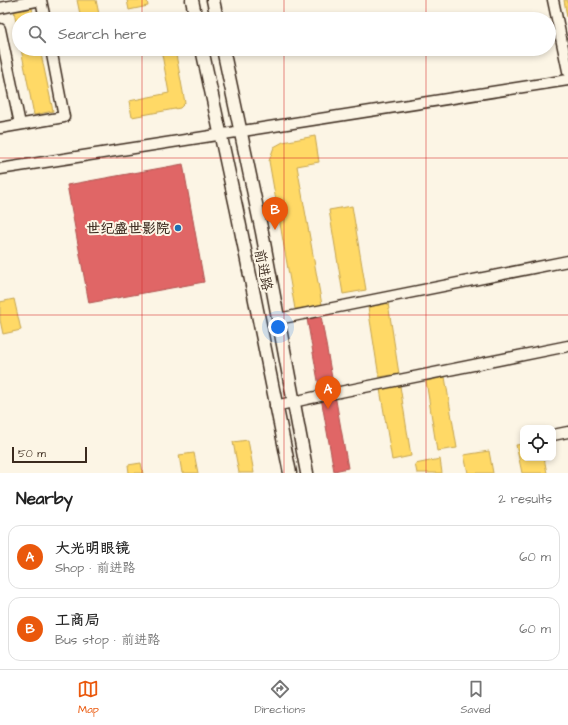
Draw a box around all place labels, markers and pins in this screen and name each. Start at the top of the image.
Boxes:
pin: B [262,197,288,230]
place label: 世纪盛世影院 [86,219,170,239]
marker: 世纪盛世影院 [173,223,183,233]
pin: A [315,376,341,409]

